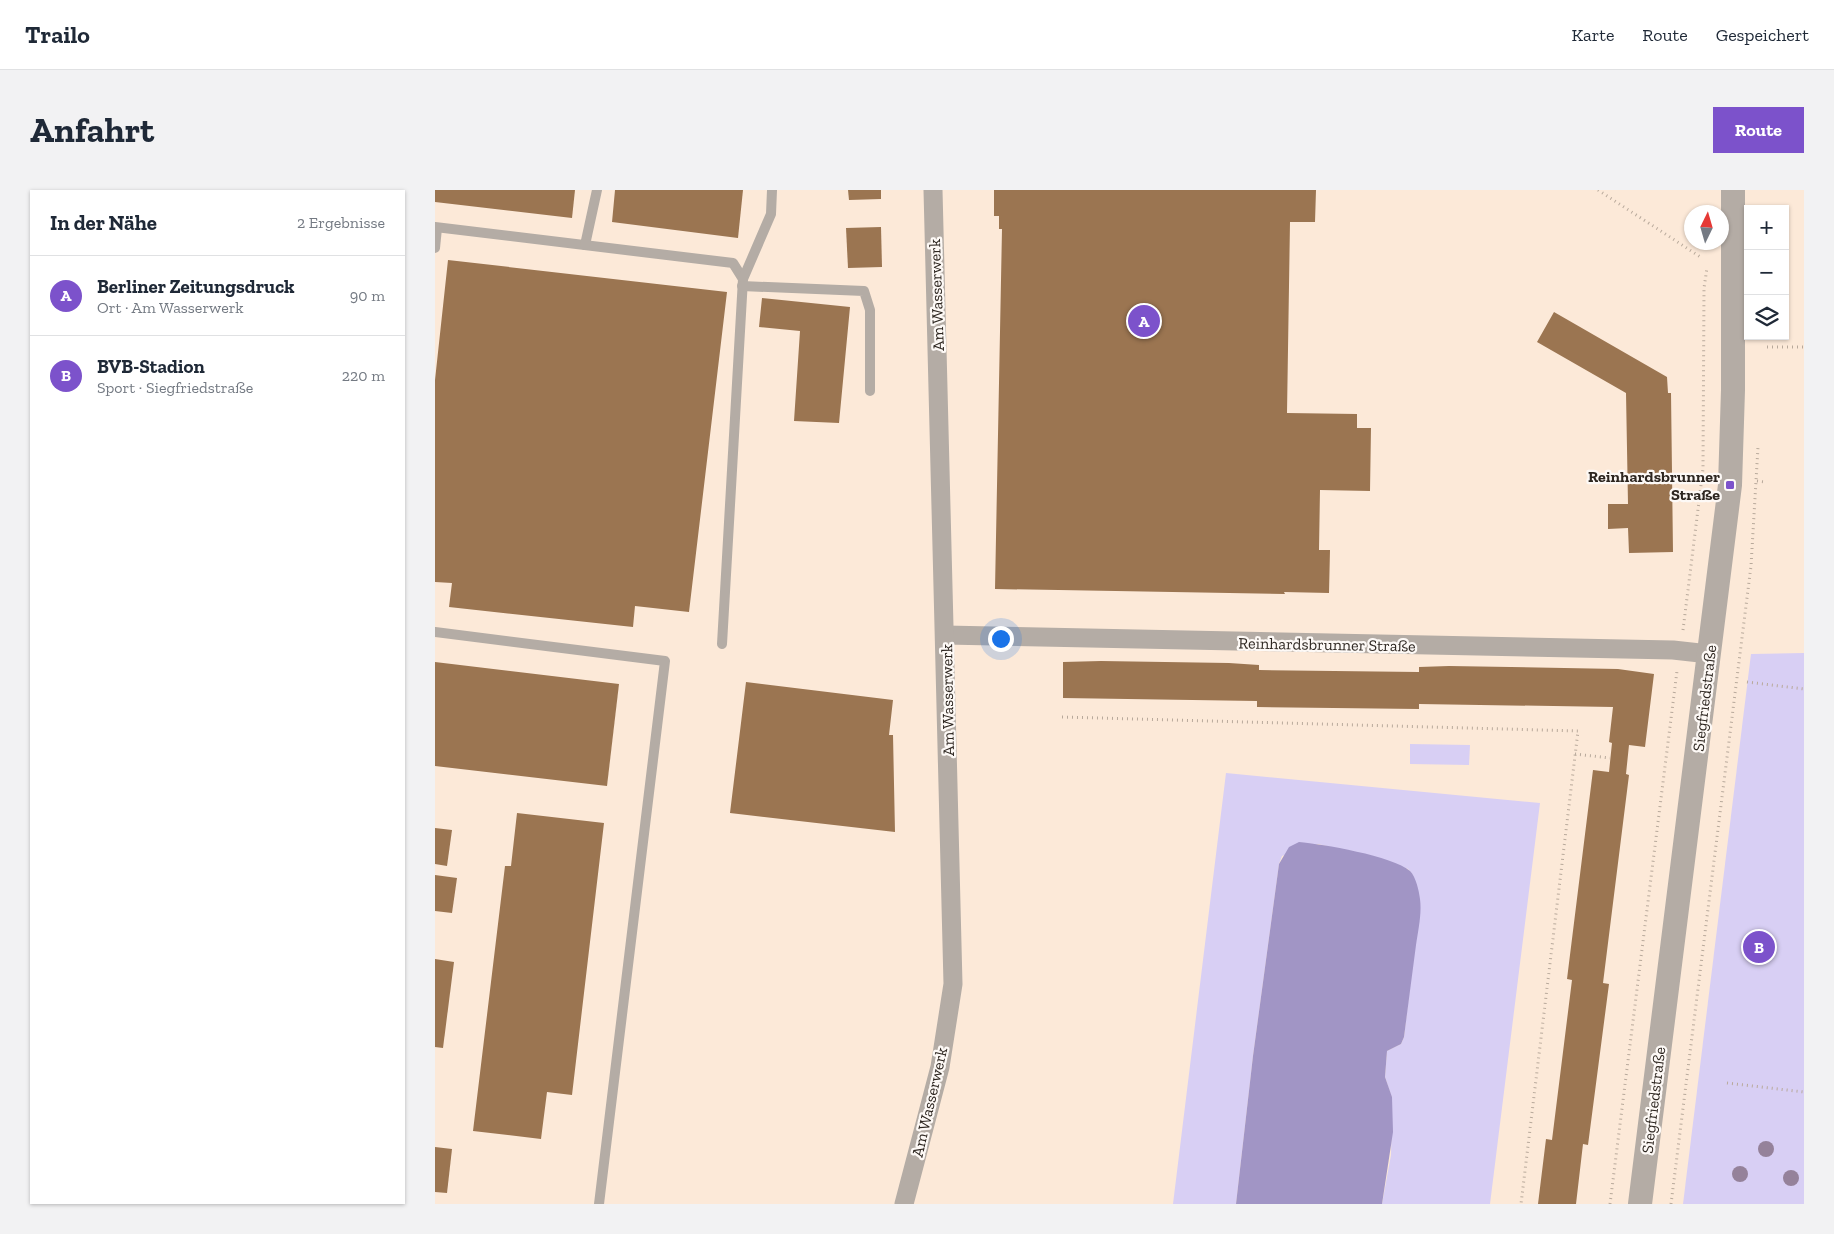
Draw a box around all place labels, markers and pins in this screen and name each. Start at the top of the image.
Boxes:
pin: A [1128,302,1160,340]
place label: Reinhardsbrunner Straße [1588,467,1720,504]
marker: Reinhardsbrunner Straße [1724,479,1736,491]
pin: B [1743,928,1775,966]

